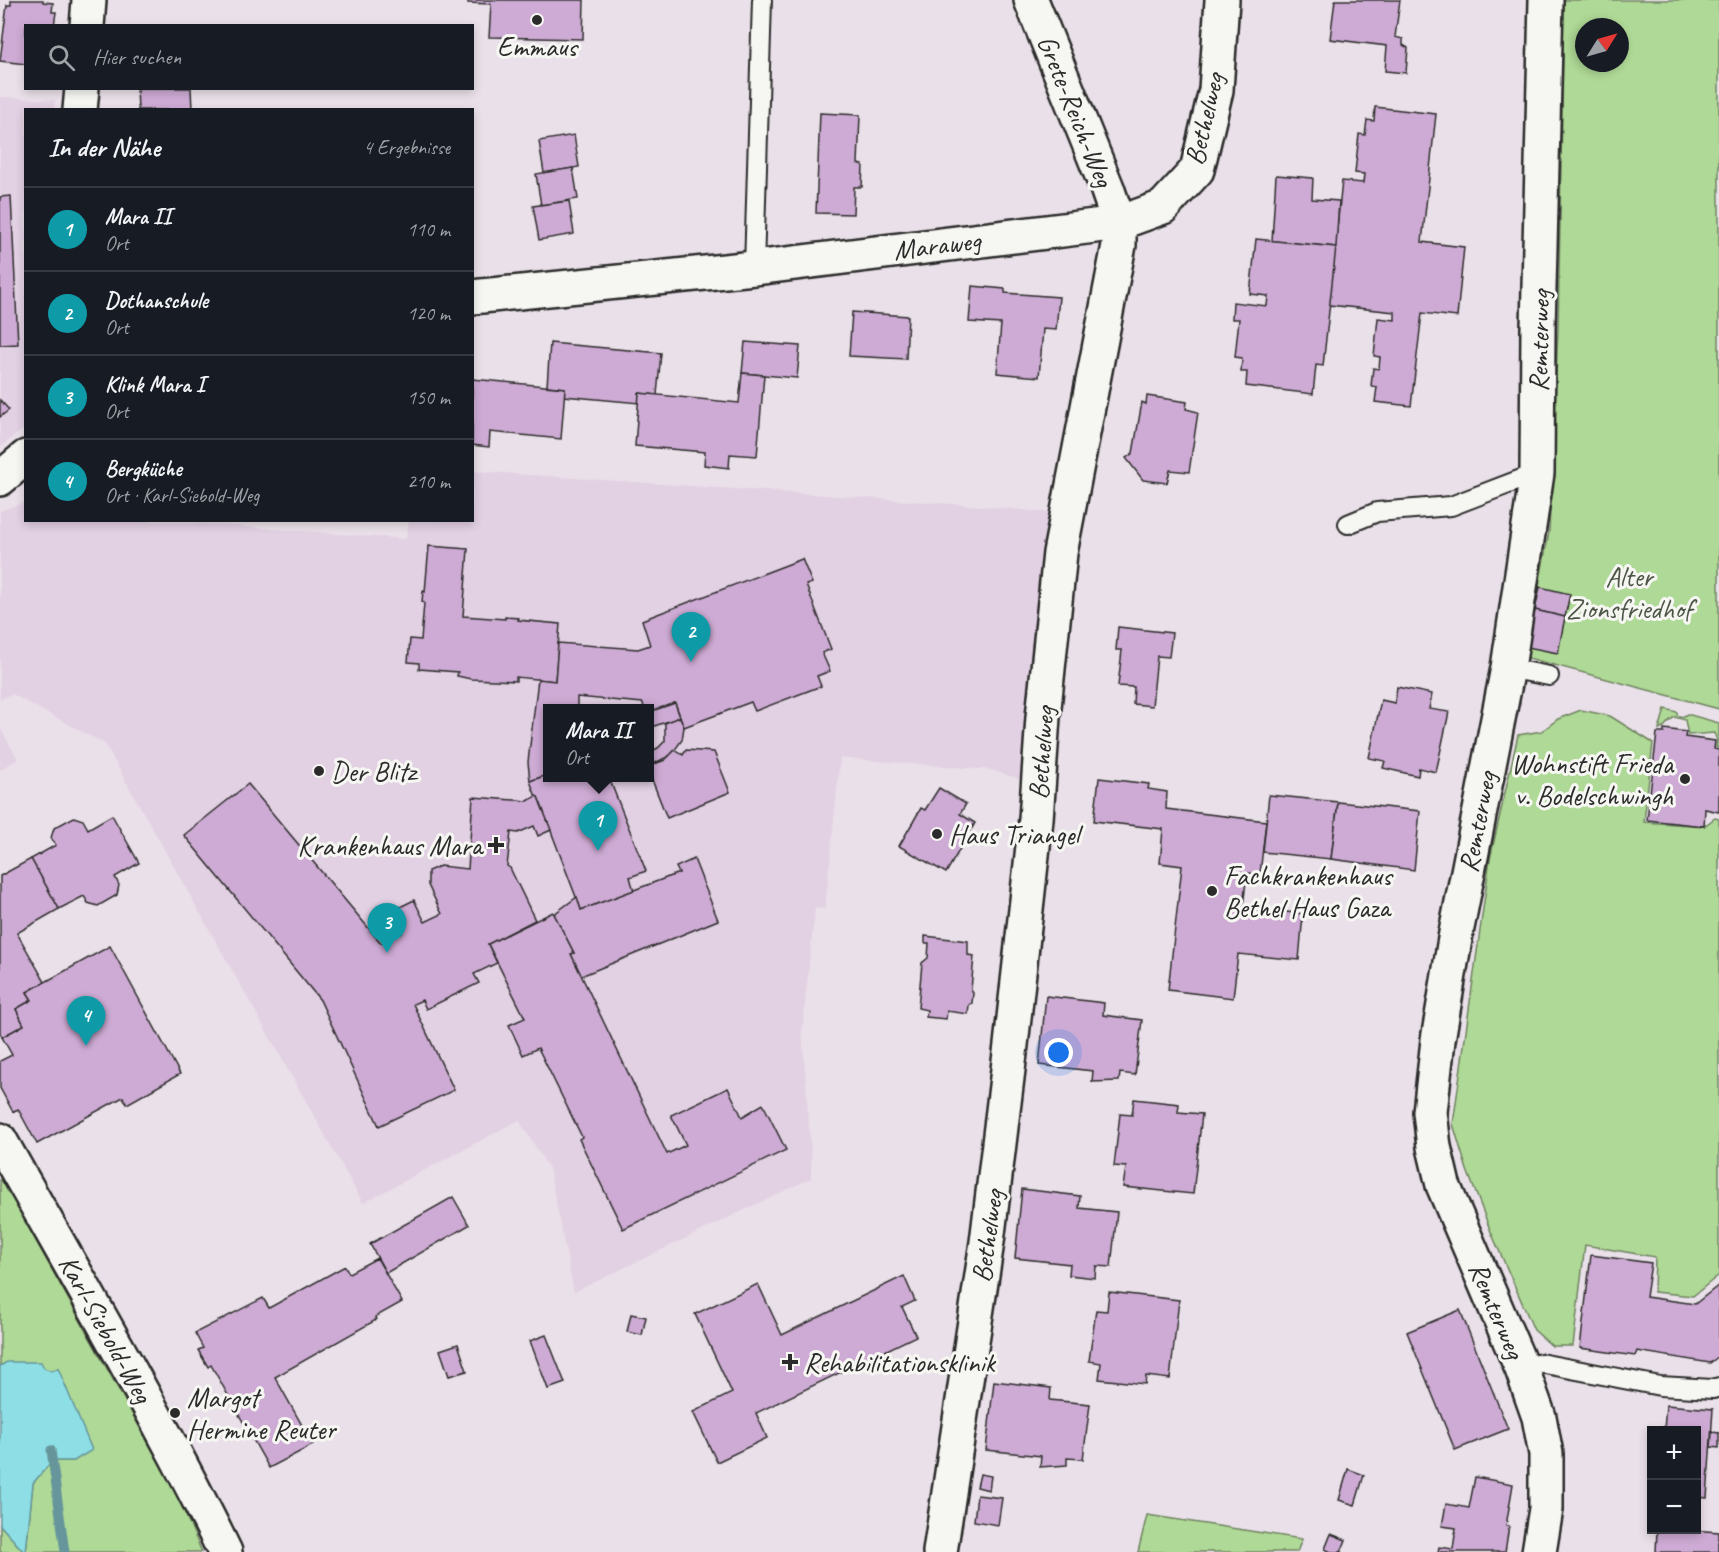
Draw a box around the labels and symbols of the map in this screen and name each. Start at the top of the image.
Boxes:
marker: Emmaus [530,13,544,27]
north arrow [1575,18,1629,72]
place label: Emmaus [497,29,579,64]
street label: Grete-Reich-Weg [1030,30,1123,193]
street label: Bethelweg [1176,68,1232,168]
street label: Maraweg [892,222,984,268]
street label: Remterweg [1521,288,1557,392]
park label: Alter Zionsfriedhof [1566,559,1698,626]
pin: 2 [672,612,710,662]
street label: Bethelweg [1020,703,1062,801]
place label: Wohnstift Frieda v. Bodelschwingh [1511,746,1675,813]
place label: Der Blitz [331,754,419,789]
marker: Der Blitz [312,764,326,778]
street label: Remterweg [1450,767,1504,875]
marker: Wohnstift Frieda v. Bodelschwingh [1678,772,1692,786]
pin: 1 [578,802,618,851]
place label: Haus Triangel [949,817,1084,852]
marker: Haus Triangel [930,827,944,841]
place label: Krankenhaus Mara [298,828,485,863]
marker: Krankenhaus Mara [487,836,505,854]
place label: Fachkrankenhaus Bethel Haus Gaza [1224,858,1394,925]
marker: Fachkrankenhaus Bethel Haus Gaza [1205,884,1219,898]
pin: 3 [368,904,406,953]
pin: 4 [66,996,106,1046]
your location [1044,1038,1073,1067]
street label: Bethelweg [963,1185,1011,1284]
street label: Karl-Siebold-Weg [51,1249,162,1410]
street label: Remterweg [1461,1256,1534,1365]
place label: Rehabilitationsklinik [804,1345,997,1380]
marker: Rehabilitationsklinik [781,1353,799,1371]
place label: Margot Hermine Reuter [187,1380,337,1447]
marker: Margot Hermine Reuter [168,1406,182,1420]

